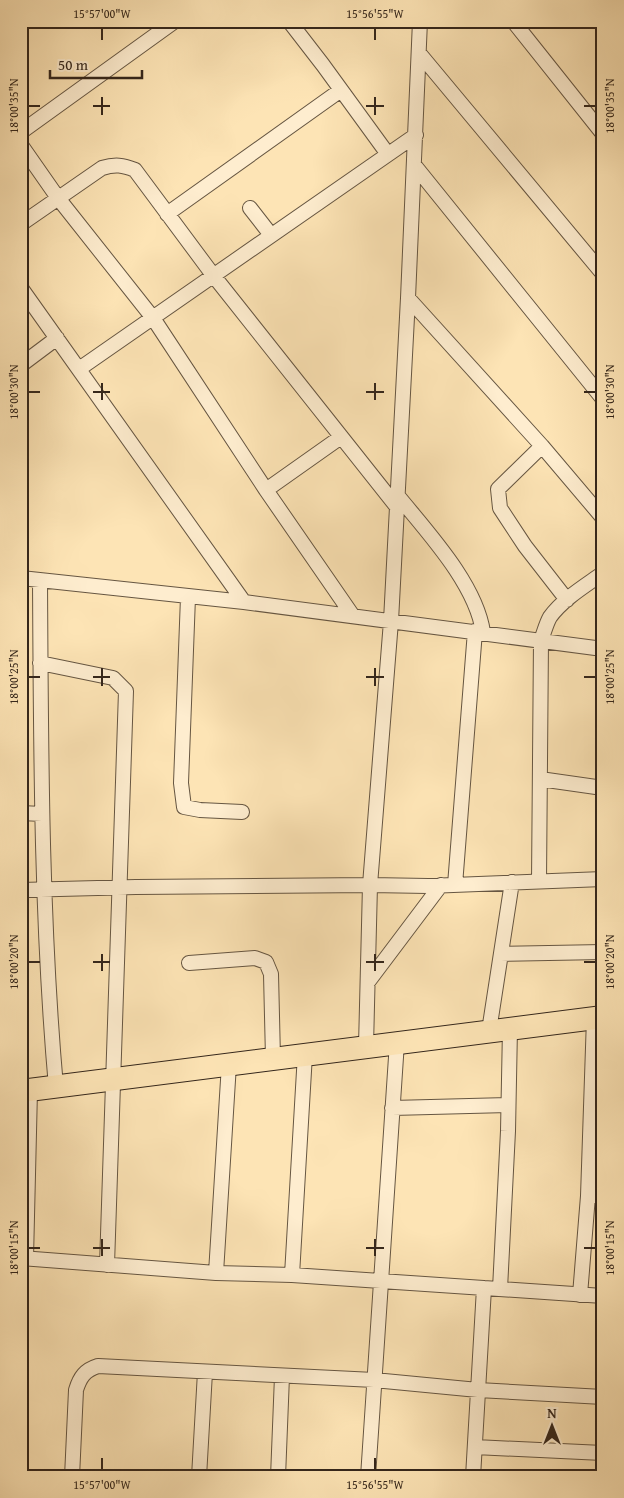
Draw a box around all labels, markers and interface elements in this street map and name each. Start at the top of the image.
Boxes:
text: 15°57'00"W [73,5,132,22]
text: 15°56'55"W [346,5,405,22]
scale bar [50,48,142,80]
text: 50 m [58,54,89,75]
text: 18°00'35"N [5,78,22,134]
text: 18°00'35"N [601,78,618,134]
text: 18°00'30"N [5,364,22,420]
text: 18°00'30"N [601,364,618,420]
text: 18°00'25"N [5,649,22,705]
text: 18°00'25"N [601,649,618,705]
text: 18°00'20"N [5,934,22,990]
text: 18°00'20"N [601,934,618,990]
text: 18°00'15"N [5,1220,22,1276]
text: 18°00'15"N [601,1220,618,1276]
north arrow [526,1400,576,1450]
text: N [547,1403,557,1423]
text: 15°57'00"W [73,1476,132,1493]
text: 15°56'55"W [346,1476,405,1493]

